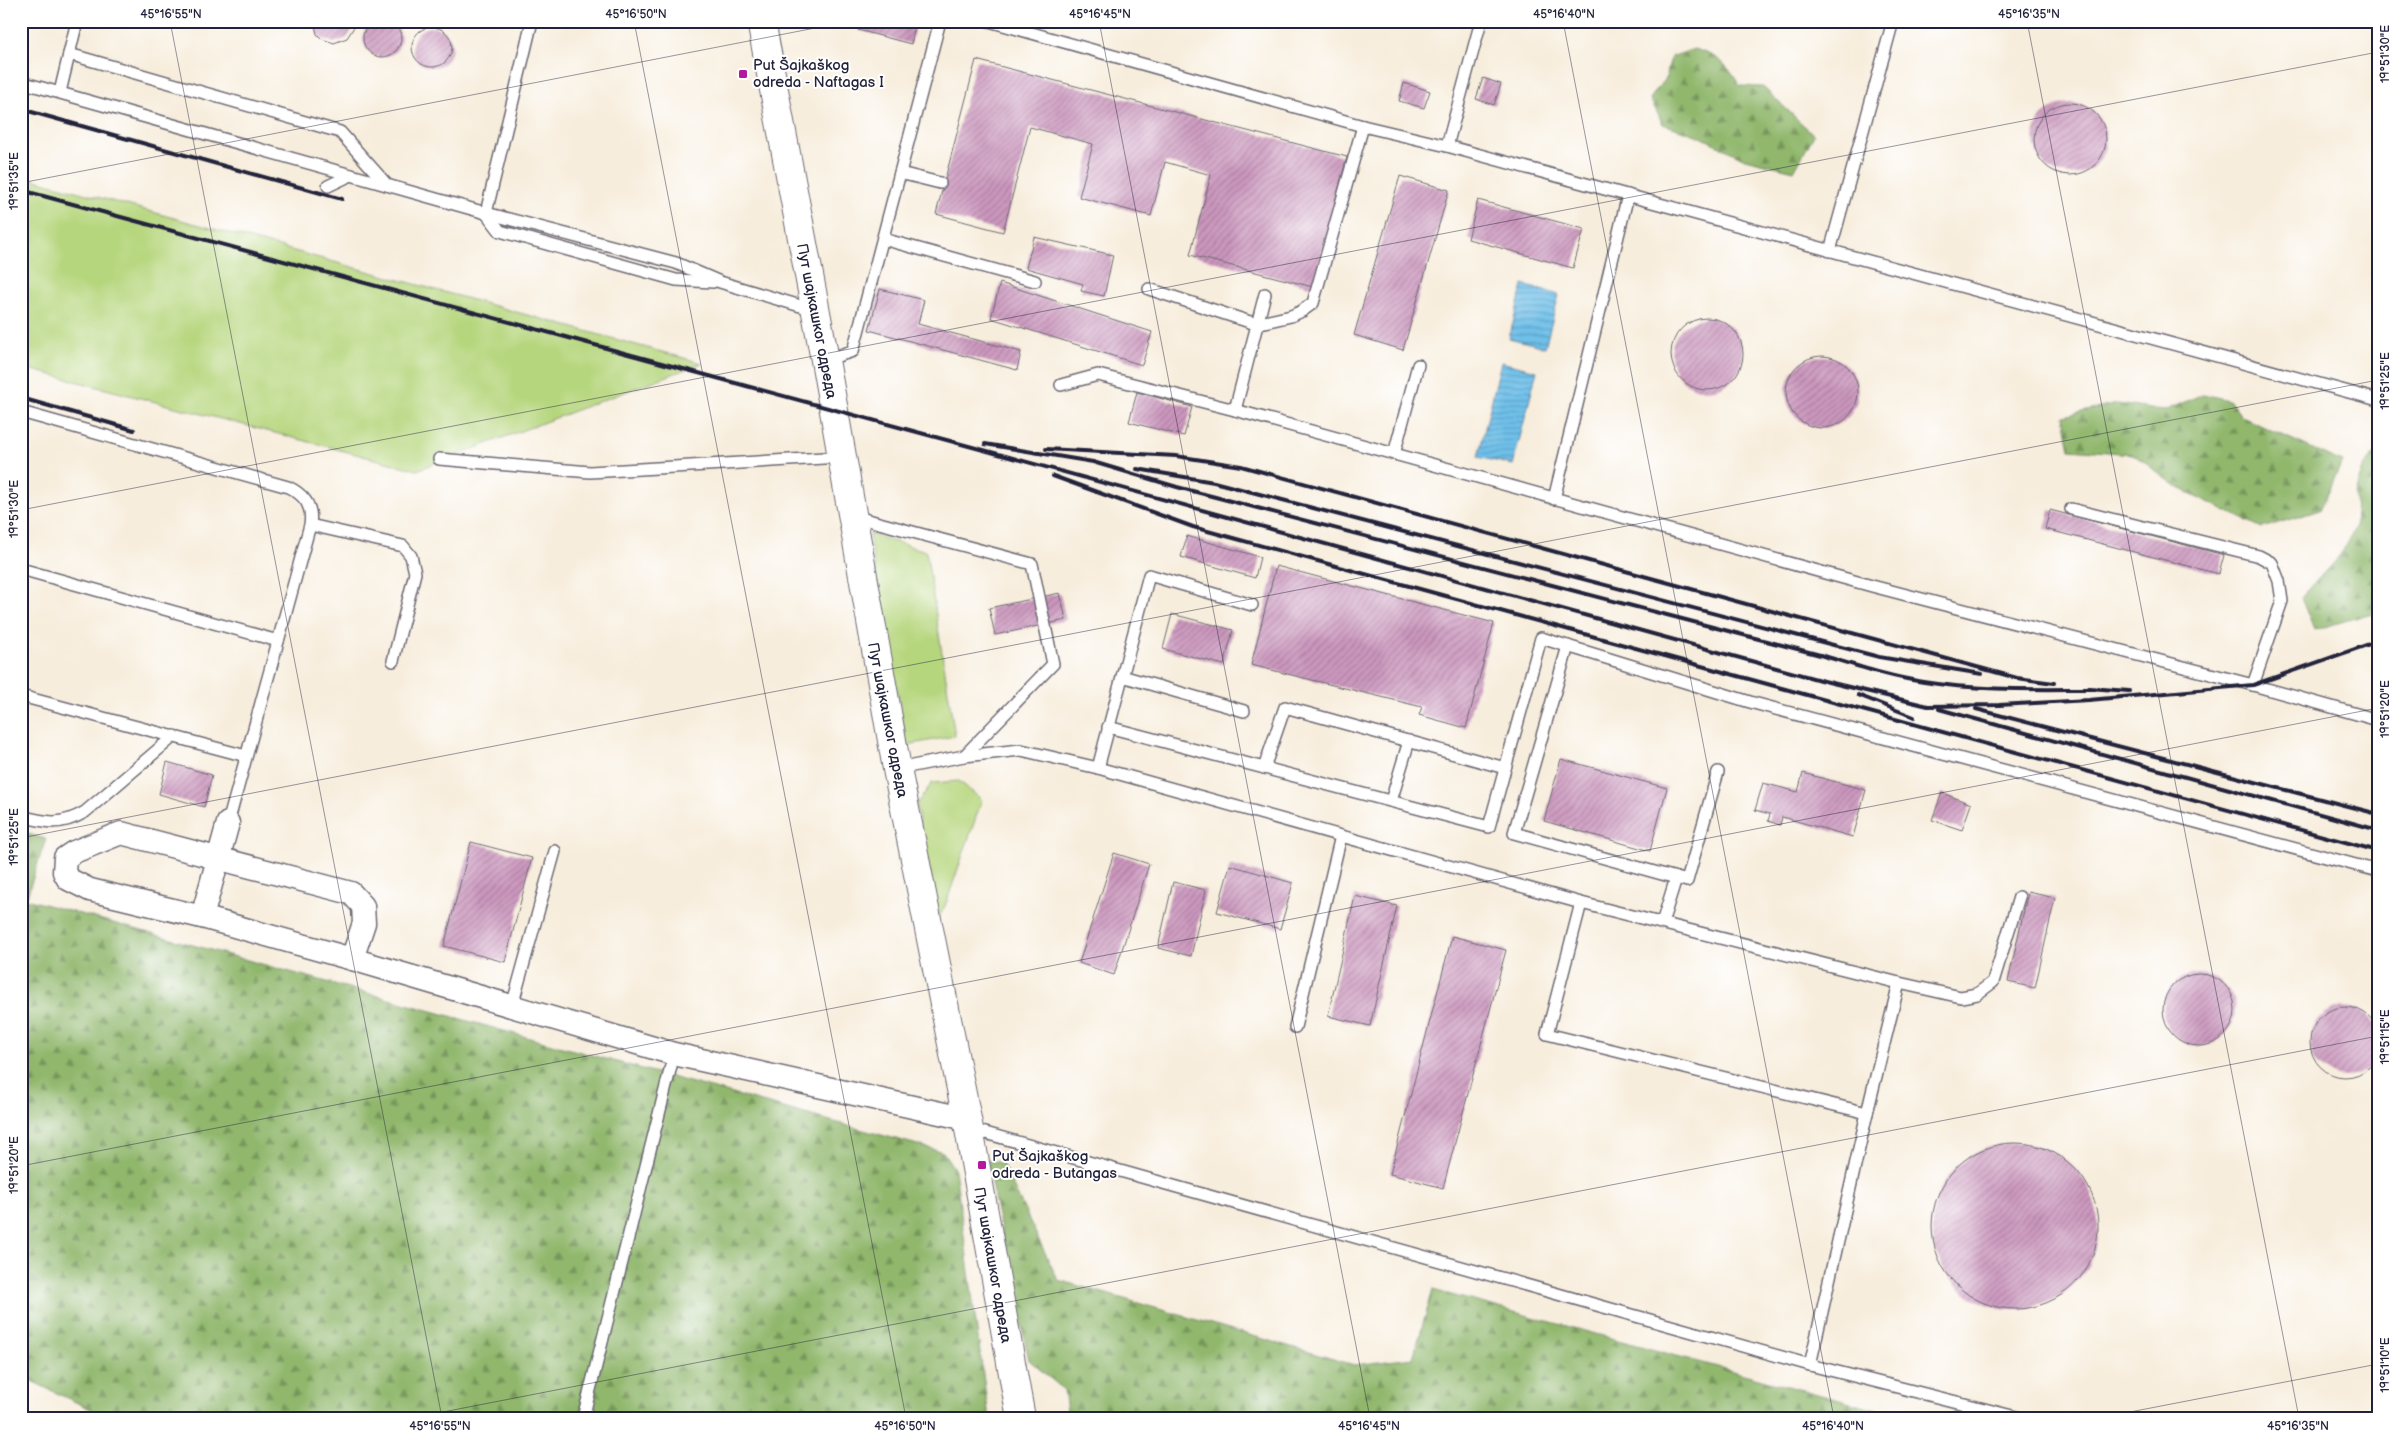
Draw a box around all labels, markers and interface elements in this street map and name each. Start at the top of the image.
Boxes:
text: 45°16'55"N [140,7,202,22]
text: 45°16'50"N [605,7,667,22]
text: 45°16'45"N [1069,7,1131,22]
text: 45°16'40"N [1533,7,1595,22]
text: 45°16'35"N [1998,7,2060,22]
text: 19°51'30"E [2378,25,2393,83]
place label: Put Šajkaškog odreda - Naftagas I [753,56,884,92]
marker: Put Šajkaškog odreda - Naftagas I [737,68,749,80]
text: 19°51'35"E [7,152,22,210]
street label: Пут шајкашког одреда [792,242,841,401]
text: 19°51'25"E [2378,352,2393,410]
text: 19°51'30"E [7,480,22,538]
street label: Пут шајкашког одреда [863,641,912,800]
text: 19°51'20"E [2378,680,2393,738]
text: 19°51'25"E [7,808,22,866]
text: 19°51'15"E [2378,1009,2393,1065]
text: 19°51'20"E [7,1136,22,1194]
place label: Put Šajkaškog odreda - Butangas [992,1147,1118,1183]
marker: Put Šajkaškog odreda - Butangas [976,1159,988,1171]
street label: Пут шајкашког одреда [969,1186,1016,1345]
text: 19°51'10"E [2378,1337,2393,1393]
text: 45°16'55"N [409,1419,471,1434]
text: 45°16'50"N [874,1419,936,1434]
text: 45°16'45"N [1338,1419,1400,1434]
text: 45°16'40"N [1802,1419,1864,1434]
text: 45°16'35"N [2267,1419,2329,1434]

